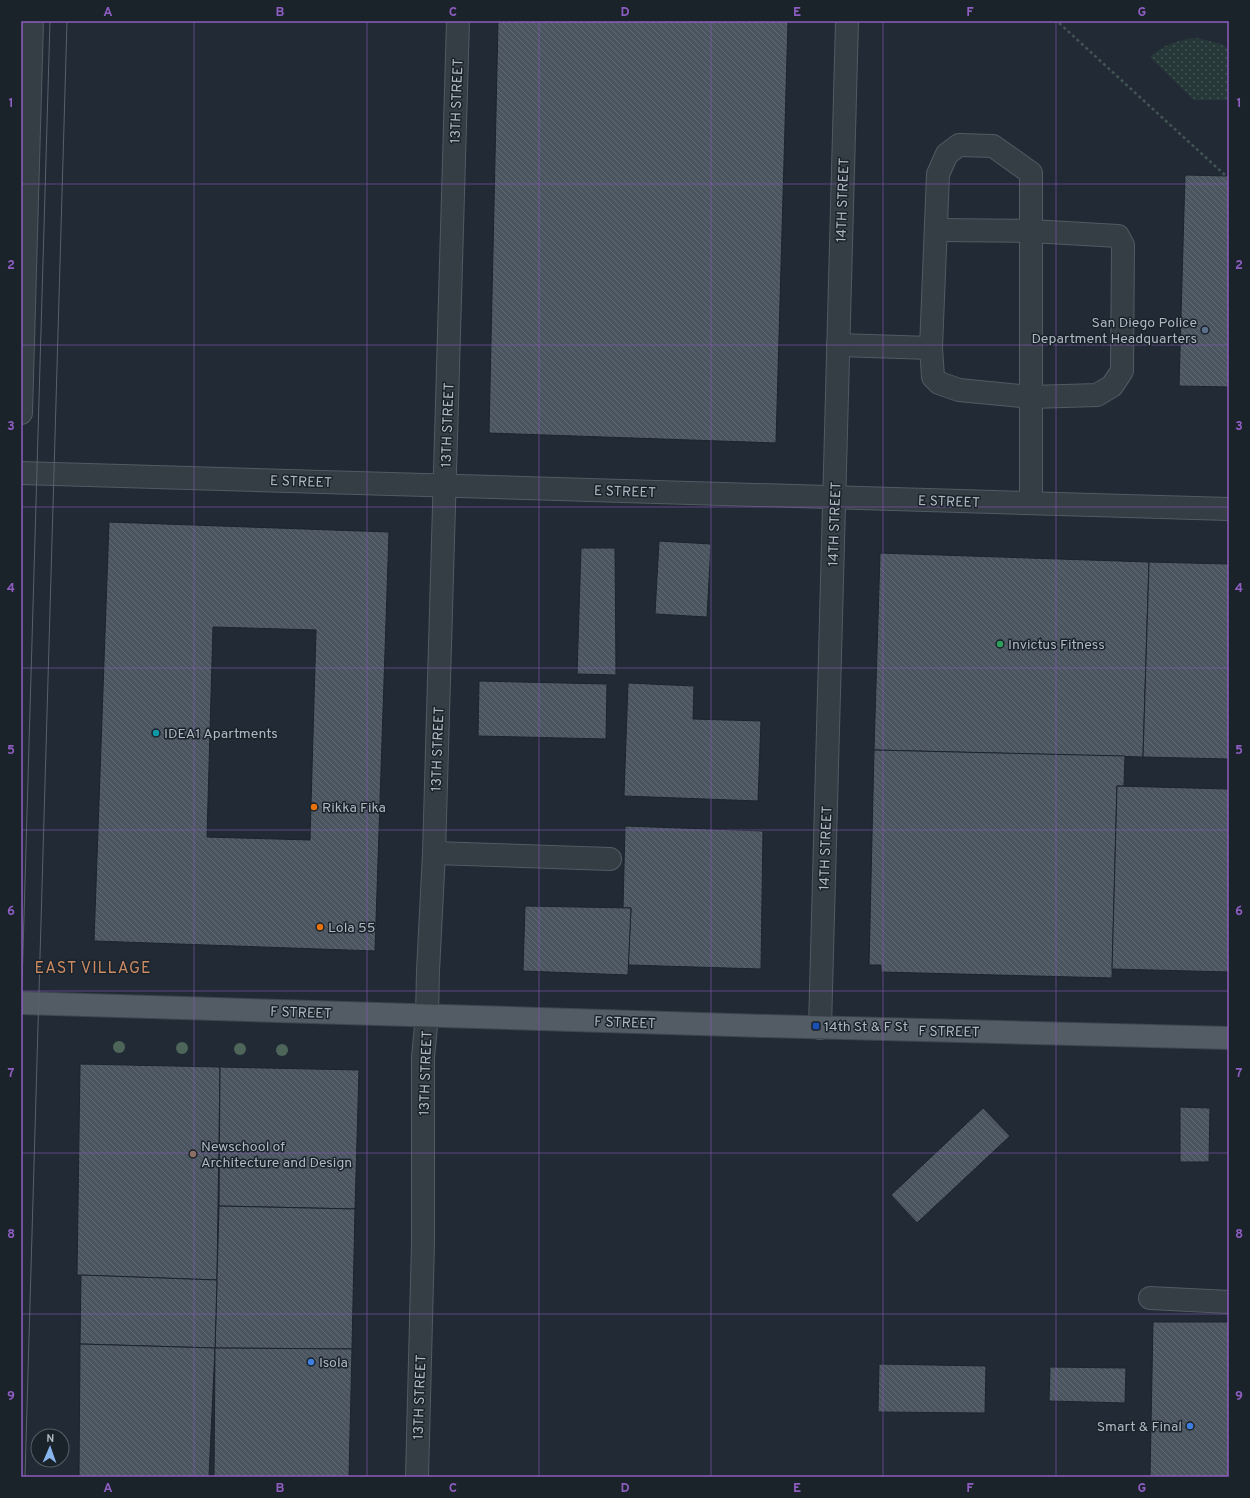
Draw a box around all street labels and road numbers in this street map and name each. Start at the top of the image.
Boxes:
street label: 13TH STREET [448,58,467,144]
street label: 14TH STREET [834,157,853,243]
street label: 13TH STREET [439,382,458,468]
street label: E STREET [270,473,332,492]
street label: 14TH STREET [826,481,845,567]
street label: E STREET [594,483,656,502]
street label: E STREET [918,493,980,512]
street label: 13TH STREET [429,706,448,792]
street label: 14TH STREET [817,805,836,891]
street label: F STREET [270,1004,332,1023]
street label: F STREET [594,1014,656,1033]
street label: F STREET [918,1023,980,1042]
street label: 13TH STREET [417,1030,436,1116]
street label: 13TH STREET [411,1354,430,1440]

